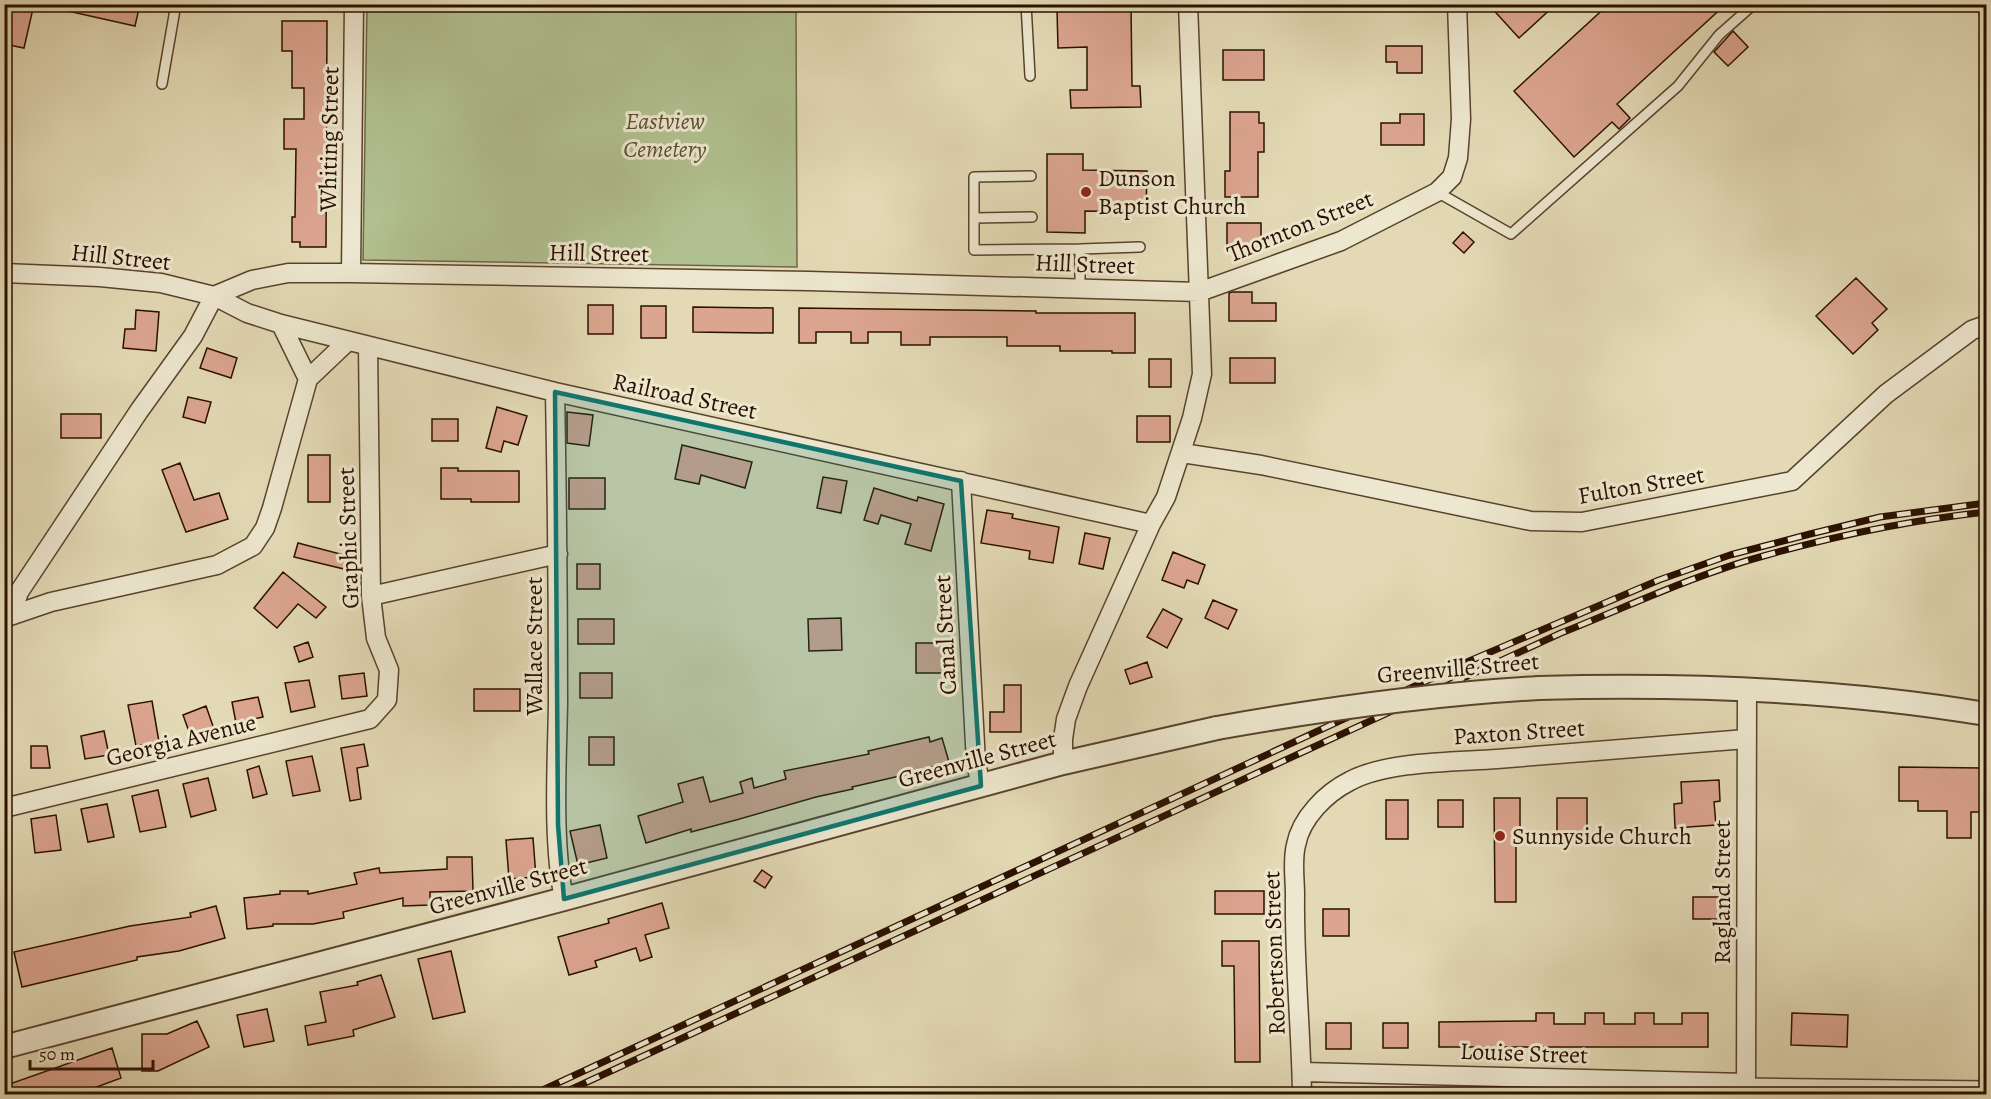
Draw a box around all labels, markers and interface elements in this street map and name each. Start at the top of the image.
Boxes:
street label: Whiting Street [312,66,346,213]
park label: Eastview Cemetery [623,105,707,165]
place label: Dunson Baptist Church [1098,162,1246,222]
street label: Thornton Street [1222,182,1378,270]
marker: Dunson Baptist Church [1079,185,1093,199]
street label: Hill Street [70,236,173,278]
street label: Hill Street [549,236,649,270]
street label: Hill Street [1034,246,1136,282]
street label: Railroad Street [610,365,760,427]
street label: Fulton Street [1575,458,1707,512]
street label: Graphic Street [330,466,366,609]
street label: Canal Street [926,574,964,696]
street label: Wallace Street [518,576,550,716]
street label: Greenville Street [1376,645,1540,691]
street label: Georgia Avenue [103,706,259,774]
street label: Paxton Street [1452,711,1586,753]
street label: Greenville Street [894,723,1060,795]
place label: Sunnyside Church [1512,820,1692,852]
street label: Ragland Street [1706,820,1738,964]
marker: Sunnyside Church [1493,829,1507,843]
street label: Greenville Street [425,850,591,922]
street label: Robertson Street [1255,870,1293,1036]
scale bar [30,1033,153,1071]
street label: Louise Street [1459,1035,1589,1071]
text: 50 m [39,1042,75,1066]

